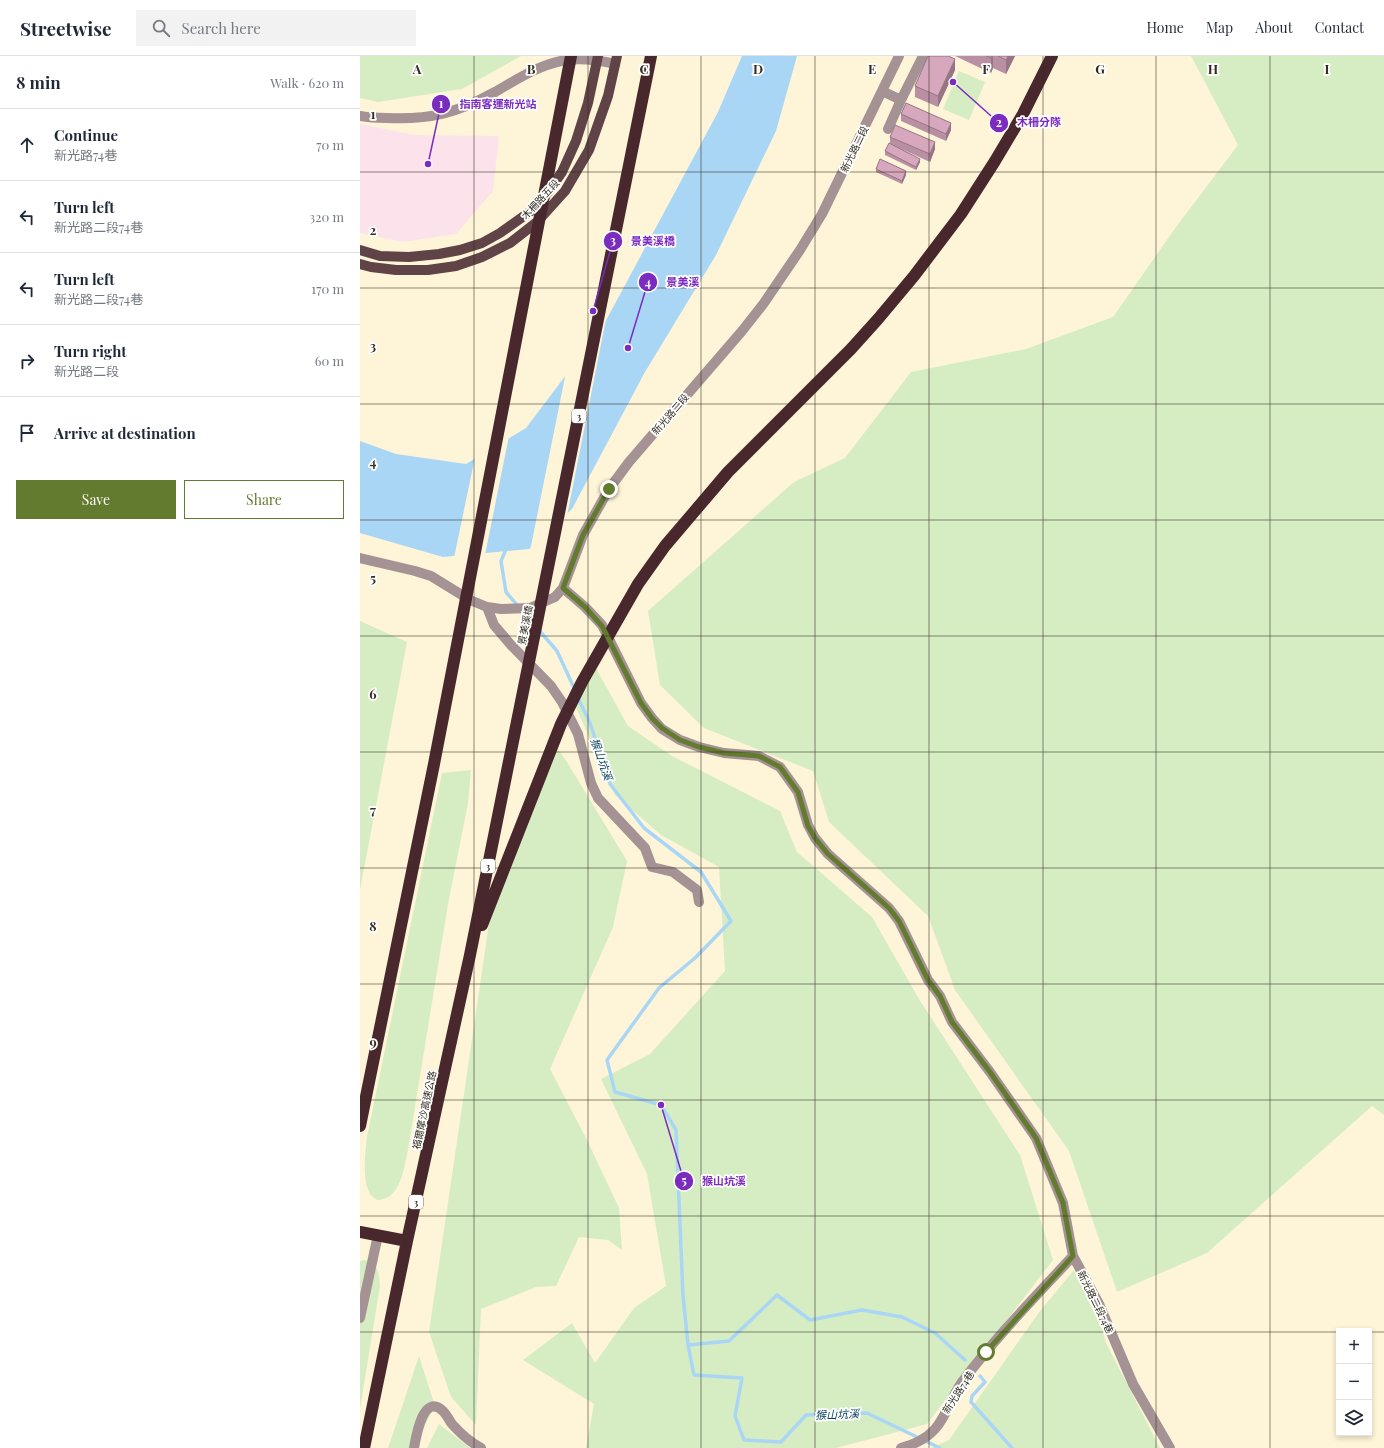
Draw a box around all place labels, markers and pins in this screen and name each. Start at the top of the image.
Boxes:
callout: 指南客運新光站 [431,93,544,116]
callout: 木柵分隊 [989,111,1069,134]
callout: 景美溪橋 [603,229,683,252]
callout: 景美溪 [638,271,707,294]
callout: 猴山坑溪 [674,1169,754,1192]

